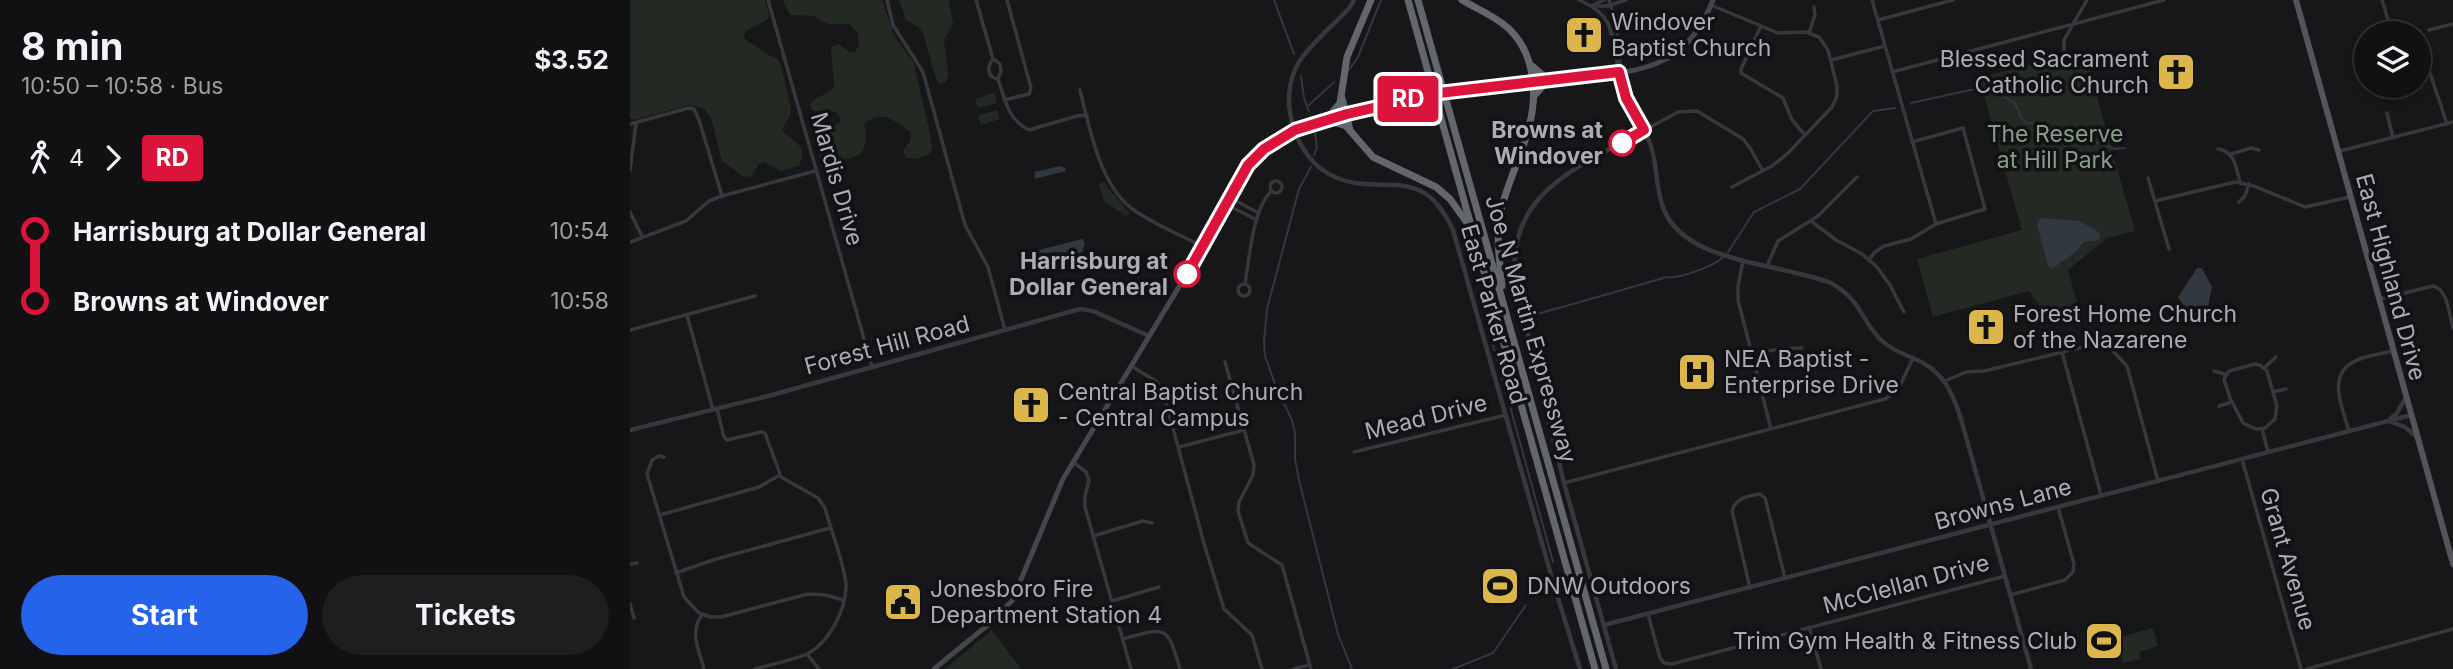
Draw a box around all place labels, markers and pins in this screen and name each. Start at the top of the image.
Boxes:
place label: Windover Baptist Church [1611,8,1771,62]
church icon: Windover Baptist Church [1563,14,1605,56]
place label: Blessed Sacrament Catholic Church [1940,45,2149,99]
church icon: Blessed Sacrament Catholic Church [2155,51,2197,93]
place label: Browns at Windover [1491,116,1604,170]
marker: Browns at Windover [1609,130,1635,156]
place label: Harrisburg at Dollar General [1009,247,1169,301]
marker: Harrisburg at Dollar General [1174,261,1200,287]
place label: Forest Home Church of the Nazarene [2013,300,2237,354]
church icon: Forest Home Church of the Nazarene [1965,306,2007,348]
place label: NEA Baptist - Enterprise Drive [1724,345,1899,399]
hospital icon: NEA Baptist - Enterprise Drive [1676,351,1718,393]
place label: Central Baptist Church - Central Campus [1058,378,1303,432]
church icon: Central Baptist Church - Central Campus [1010,384,1052,426]
sports icon: DNW Outdoors [1479,565,1521,607]
place label: DNW Outdoors [1527,572,1691,600]
place label: Jonesboro Fire Department Station 4 [930,575,1162,629]
public building icon: Jonesboro Fire Department Station 4 [882,581,924,623]
sports icon: Trim Gym Health & Fitness Club [2083,620,2125,662]
place label: Trim Gym Health & Fitness Club [1733,627,2077,655]

